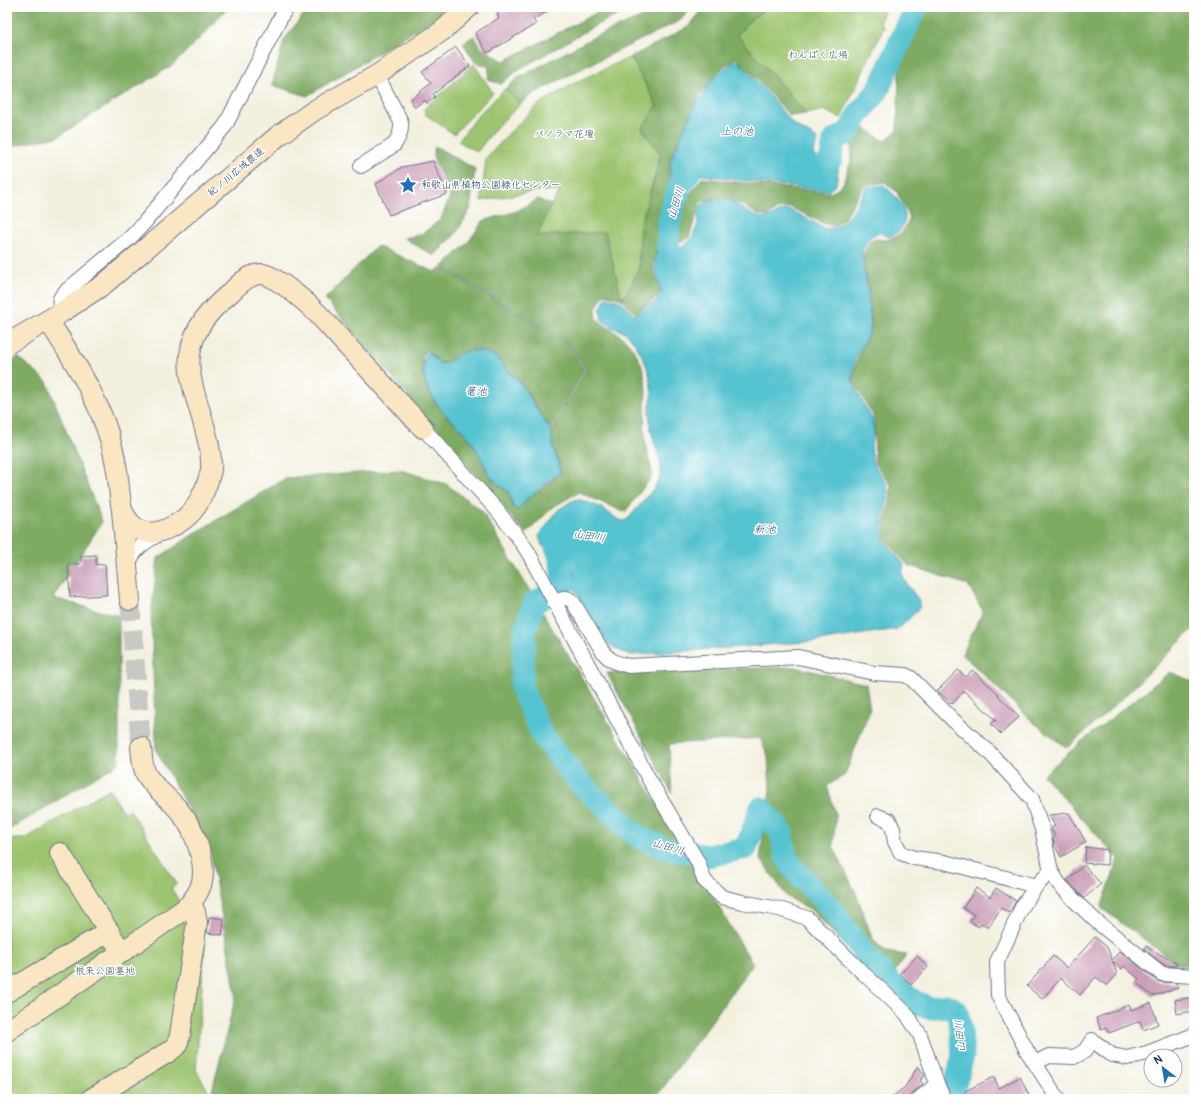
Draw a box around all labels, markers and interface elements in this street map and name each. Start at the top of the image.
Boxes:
park label: わんぱく広場 [788,49,848,61]
water label: 上の池 [721,125,754,138]
park label: パノラマ花壇 [534,128,594,140]
street label: 紀ノ川広域農道 [205,145,267,199]
place icon: 和歌山県植物公園緑化センター [398,175,418,195]
place label: 和歌山県植物公園緑化センター [421,179,561,191]
water label: 山田川 [665,185,687,221]
water label: 篭池 [465,385,488,398]
water label: 新池 [754,523,777,536]
water label: 山田川 [572,527,606,545]
water label: 山田川 [650,836,686,858]
park label: 根来公園墓地 [75,965,135,977]
water label: 山田川 [952,1019,968,1053]
north arrow [1143,1048,1183,1088]
text: N [1152,1052,1165,1067]

